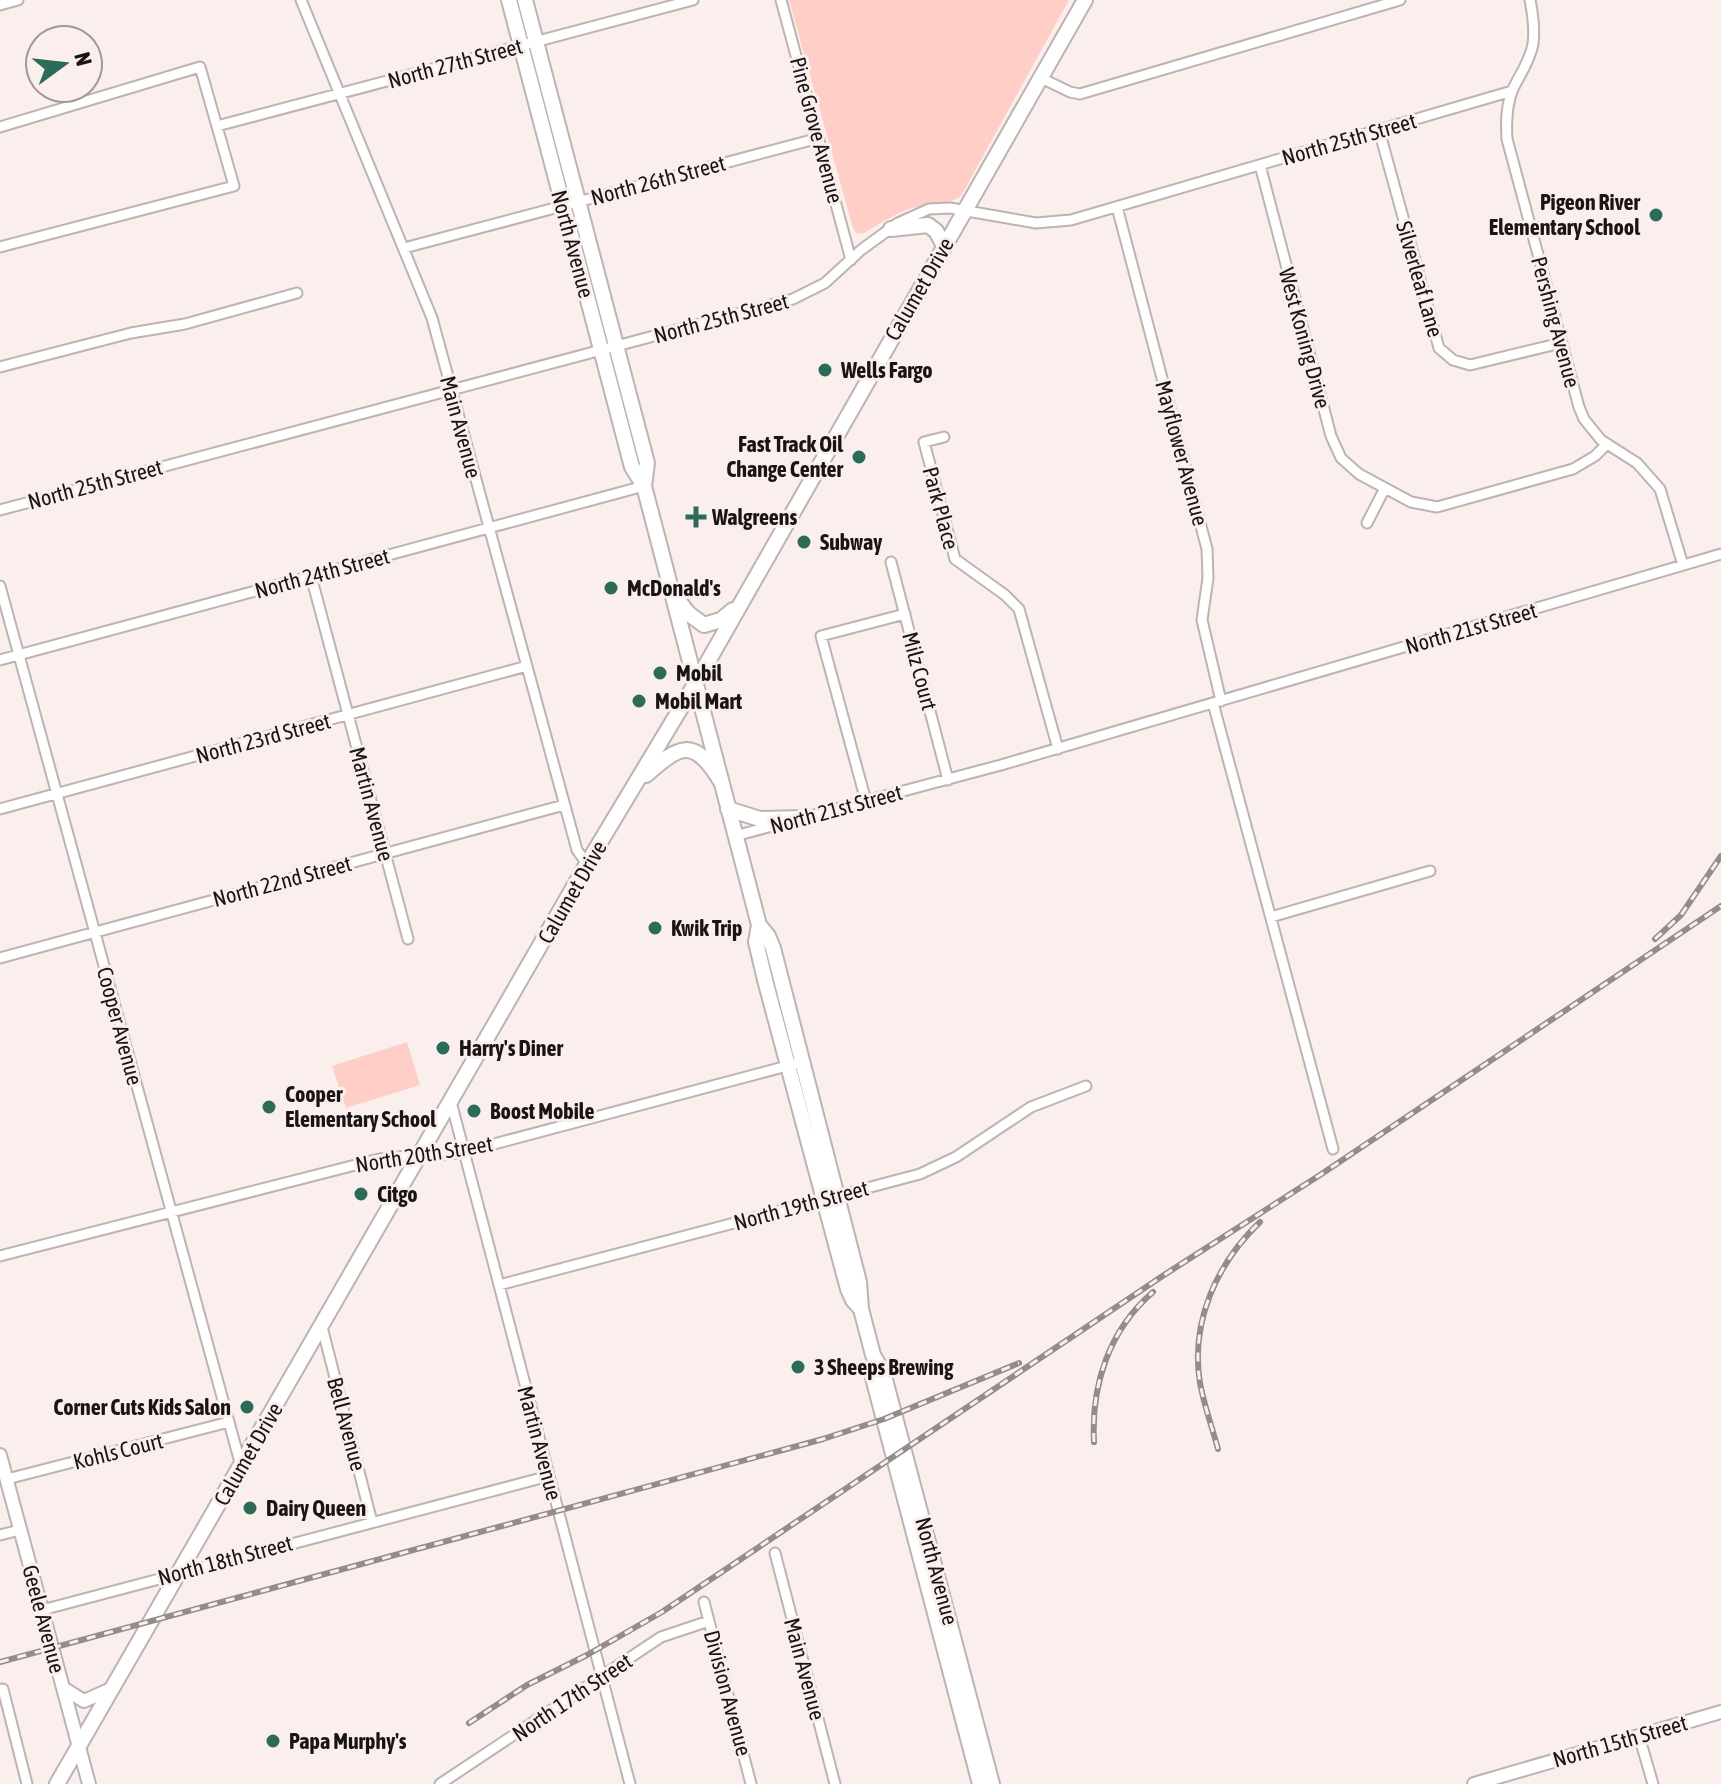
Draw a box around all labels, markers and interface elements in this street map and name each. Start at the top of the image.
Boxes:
north arrow [24,24,104,104]
street label: North 27th Street [385,33,525,93]
text: N [69,49,98,68]
street label: Pine Grove Avenue [785,54,849,206]
street label: North 25th Street [1279,107,1419,171]
street label: North 26th Street [588,150,728,210]
street label: North Avenue [546,187,600,301]
place label: Pigeon River Elementary School [1489,189,1641,240]
marker: Pigeon River Elementary School [1647,206,1665,224]
street label: Silverleaf Lane [1391,218,1449,340]
street label: Calumet Drive [879,233,959,345]
street label: Pershing Avenue [1526,254,1586,390]
street label: West Koning Drive [1274,265,1336,411]
street label: North 25th Street [651,288,791,348]
place label: Wells Fargo [840,357,933,383]
marker: Wells Fargo [816,361,834,379]
street label: Main Avenue [435,373,487,481]
street label: Mayflower Avenue [1150,378,1214,528]
place label: Fast Track Oil Change Center [726,431,844,482]
marker: Fast Track Oil Change Center [850,448,868,466]
street label: North 25th Street [25,454,165,514]
street label: Park Place [917,464,965,552]
place label: Walgreens [711,504,798,530]
marker: Walgreens [687,508,705,526]
place label: Subway [820,529,882,555]
marker: Subway [795,533,813,551]
street label: North 24th Street [252,543,392,603]
place label: McDonald's [627,575,721,601]
marker: McDonald's [602,579,620,597]
street label: North 21st Street [1402,597,1540,659]
street label: Milz Court [897,629,943,713]
place label: Mobil [676,660,724,686]
marker: Mobil [651,664,669,682]
place label: Mobil Mart [655,688,743,714]
marker: Mobil Mart [630,692,648,710]
street label: North 23rd Street [193,708,333,768]
street label: Martin Avenue [344,744,400,864]
street label: North 21st Street [767,779,905,839]
street label: Calumet Drive [532,836,612,948]
street label: North 22nd Street [210,850,354,912]
place label: Kwik Trip [671,915,742,941]
marker: Kwik Trip [646,919,664,937]
street label: Cooper Avenue [92,964,148,1088]
place label: Harry's Diner [459,1035,563,1061]
marker: Harry's Diner [434,1039,452,1057]
place label: Cooper Elementary School [285,1081,437,1132]
marker: Cooper Elementary School [260,1098,278,1116]
place label: Boost Mobile [490,1098,594,1124]
marker: Boost Mobile [465,1102,483,1120]
street label: North 20th Street [354,1130,494,1178]
street label: North 19th Street [731,1175,871,1235]
place label: Citgo [377,1181,418,1207]
marker: Citgo [352,1185,370,1203]
place label: 3 Sheeps Brewing [814,1354,954,1380]
marker: 3 Sheeps Brewing [789,1358,807,1376]
street label: Bell Avenue [322,1374,372,1474]
street label: Martin Avenue [512,1383,568,1503]
place label: Corner Cuts Kids Salon [53,1394,231,1420]
street label: Calumet Drive [208,1398,288,1510]
marker: Corner Cuts Kids Salon [238,1398,256,1416]
street label: Kohls Court [70,1427,166,1475]
place label: Dairy Queen [266,1495,366,1521]
marker: Dairy Queen [241,1499,259,1517]
street label: North Avenue [910,1514,964,1628]
street label: North 18th Street [155,1530,295,1590]
street label: Geele Avenue [17,1562,71,1676]
street label: Main Avenue [779,1615,831,1723]
street label: Division Avenue [699,1627,757,1759]
street label: North 17th Street [507,1647,637,1747]
street label: North 15th Street [1550,1709,1690,1773]
place label: Papa Murphy's [289,1728,407,1754]
marker: Papa Murphy's [264,1732,282,1750]

